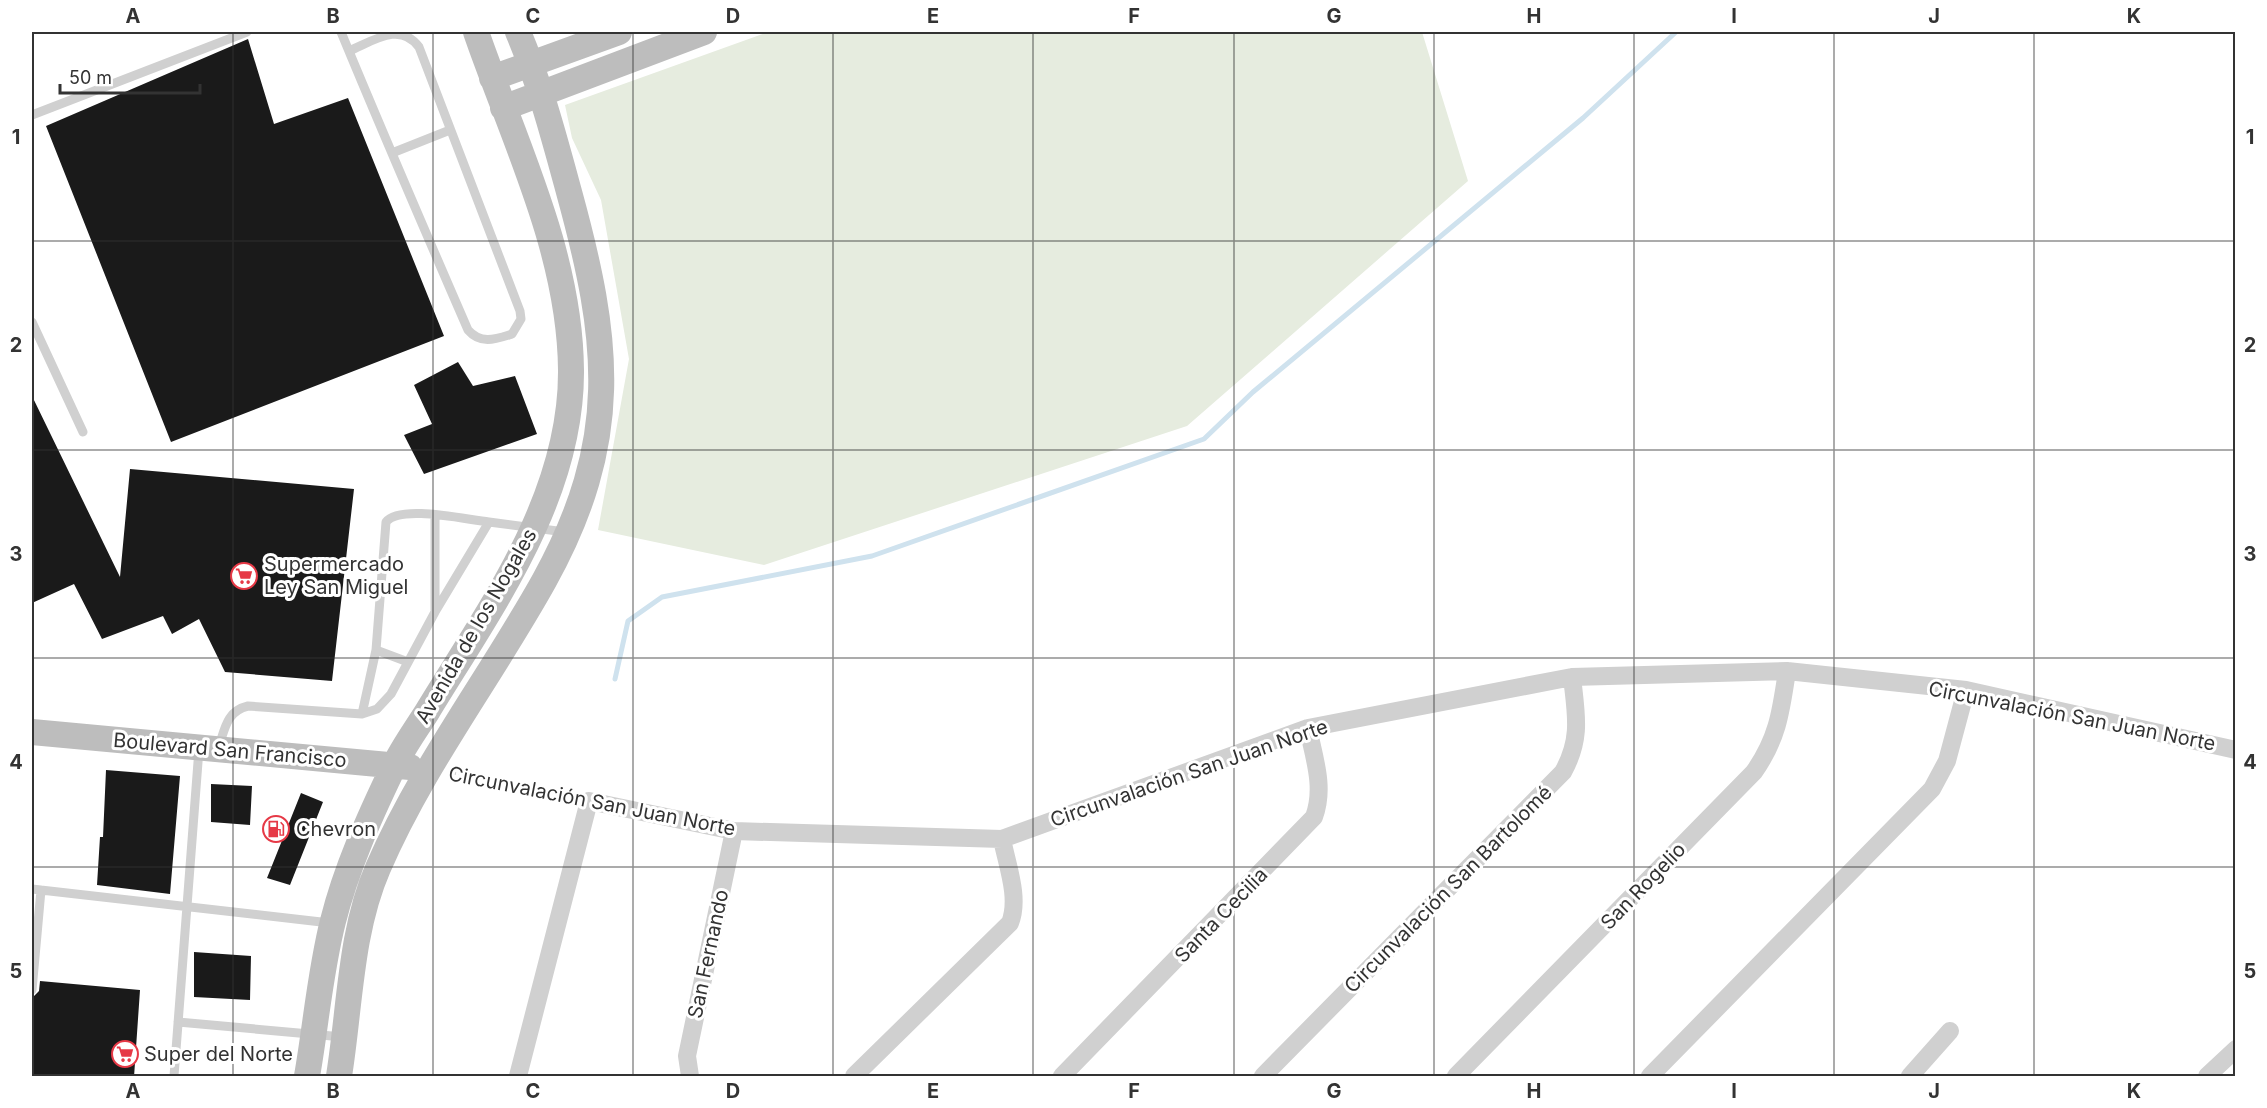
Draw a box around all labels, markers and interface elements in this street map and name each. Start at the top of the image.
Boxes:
text: A [126,4,141,28]
text: B [326,4,340,28]
text: C [526,4,540,28]
text: D [726,4,740,28]
text: E [927,4,939,28]
text: F [1128,4,1140,28]
text: G [1326,4,1342,28]
text: H [1527,4,1541,28]
text: I [1731,4,1737,28]
text: J [1928,4,1940,28]
text: K [2127,4,2141,28]
scale bar [60,57,200,95]
text: 50 m [69,67,112,88]
text: 1 [12,125,20,149]
text: 1 [2246,125,2254,149]
text: 2 [10,333,22,357]
text: 2 [2244,333,2256,357]
street label: Avenida de los Nogales [410,524,542,728]
text: 3 [10,542,22,566]
text: 3 [2244,542,2256,566]
place label: Supermercado Ley San Miguel [264,552,408,599]
supermarket icon: Supermercado Ley San Miguel [229,561,259,591]
street label: Circunvalación San Juan Norte [1926,676,2218,756]
street label: Circunvalación San Juan Norte [1047,714,1331,832]
street label: Boulevard San Francisco [112,728,348,772]
text: 4 [9,750,23,774]
text: 4 [2243,750,2257,774]
street label: Circunvalación San Juan Norte [446,761,738,841]
street label: Circunvalación San Bartolomé [1339,780,1557,998]
fuel station icon: Chevron [261,814,291,844]
place label: Chevron [296,817,376,841]
street label: San Rogelio [1596,837,1690,935]
street label: Santa Cecilia [1170,862,1272,968]
street label: San Fernando [683,887,733,1021]
text: 5 [10,959,22,983]
text: 5 [2244,959,2256,983]
supermarket icon: Super del Norte [110,1039,140,1069]
place label: Super del Norte [144,1042,293,1066]
text: A [126,1079,141,1103]
text: B [326,1079,340,1103]
text: C [526,1079,540,1103]
text: D [726,1079,740,1103]
text: E [927,1079,939,1103]
text: F [1128,1079,1140,1103]
text: G [1326,1079,1342,1103]
text: H [1527,1079,1541,1103]
text: I [1731,1079,1737,1103]
text: J [1928,1079,1940,1103]
text: K [2127,1079,2141,1103]

